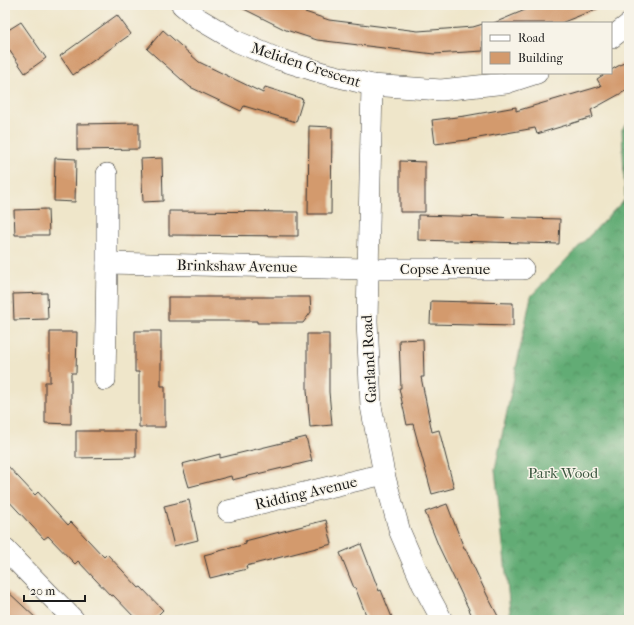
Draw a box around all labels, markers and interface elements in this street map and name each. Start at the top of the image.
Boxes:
legend [482,22,612,74]
text: Road [518,31,545,45]
street label: Meliden Crescent [249,39,364,91]
text: Building [518,51,563,65]
street label: Brinkshaw Avenue [177,256,298,276]
street label: Copse Avenue [400,260,491,278]
street label: Garland Road [358,314,380,404]
park label: Park Wood [528,464,599,482]
street label: Ridding Avenue [253,472,359,514]
scale bar [24,577,85,603]
text: 20 m [30,584,55,598]

